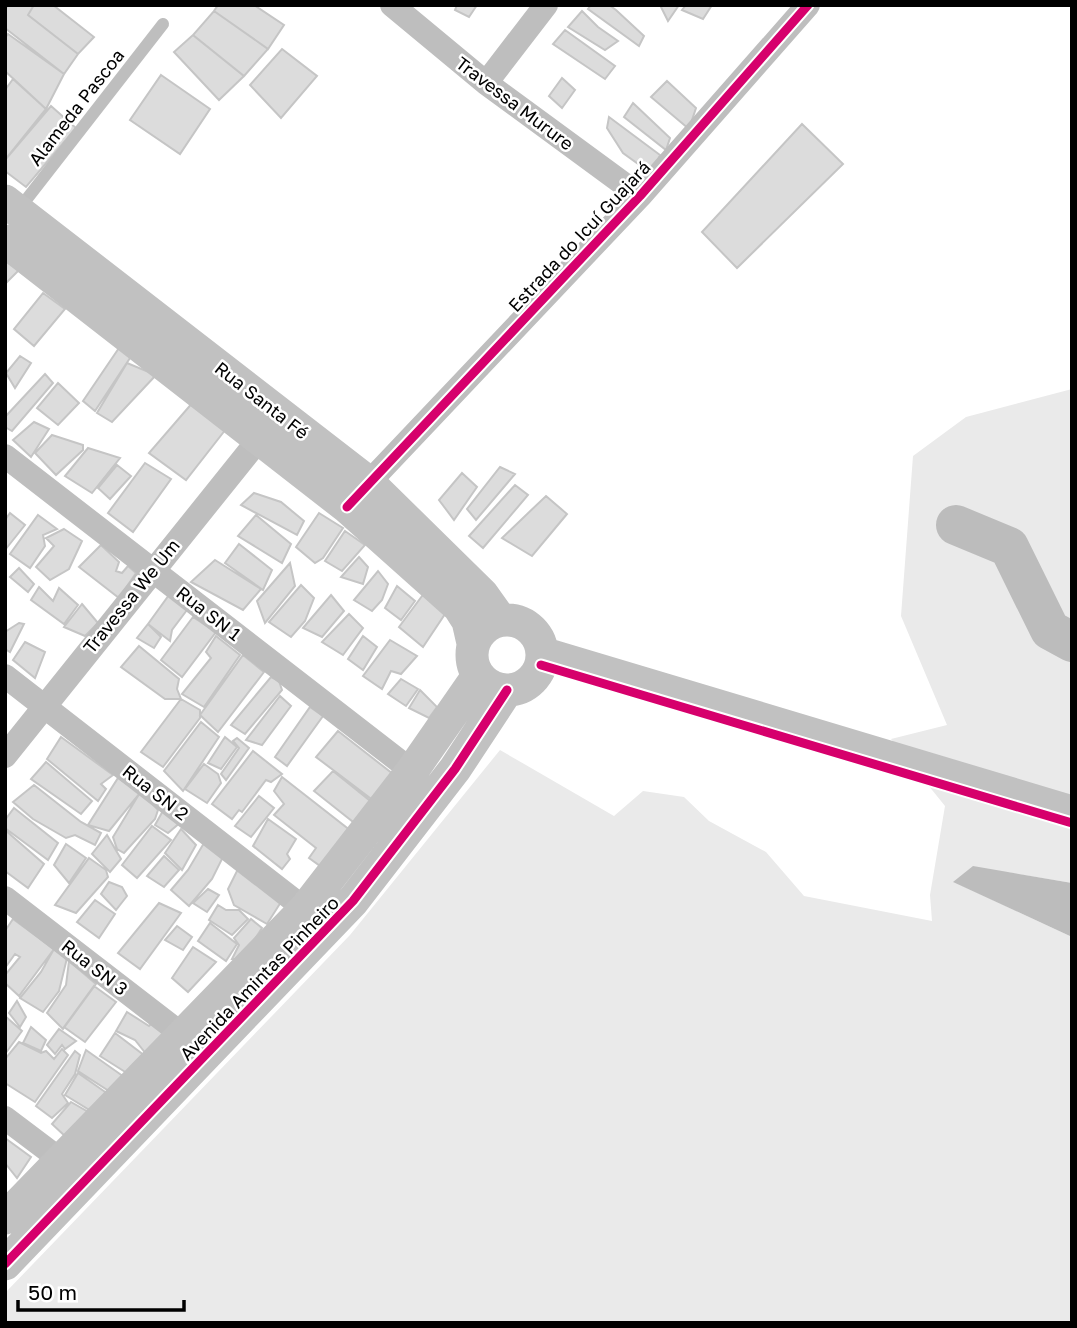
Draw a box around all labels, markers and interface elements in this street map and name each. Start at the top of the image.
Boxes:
street label: Alameda Pascoa [24,44,128,170]
street label: Travessa Murure [452,52,578,154]
street label: Estrada do Icuí Guajará [503,156,655,316]
street label: Rua Santa Fé [211,357,313,443]
street label: Travessa We Um [78,534,184,658]
street label: Rua SN 1 [172,581,246,645]
street label: Rua SN 2 [119,759,193,825]
street label: Avenida Amintas Pinheiro [175,891,343,1065]
street label: Rua SN 3 [58,934,132,1000]
scale bar [18,1268,184,1312]
text: 50 m [28,1279,77,1305]

